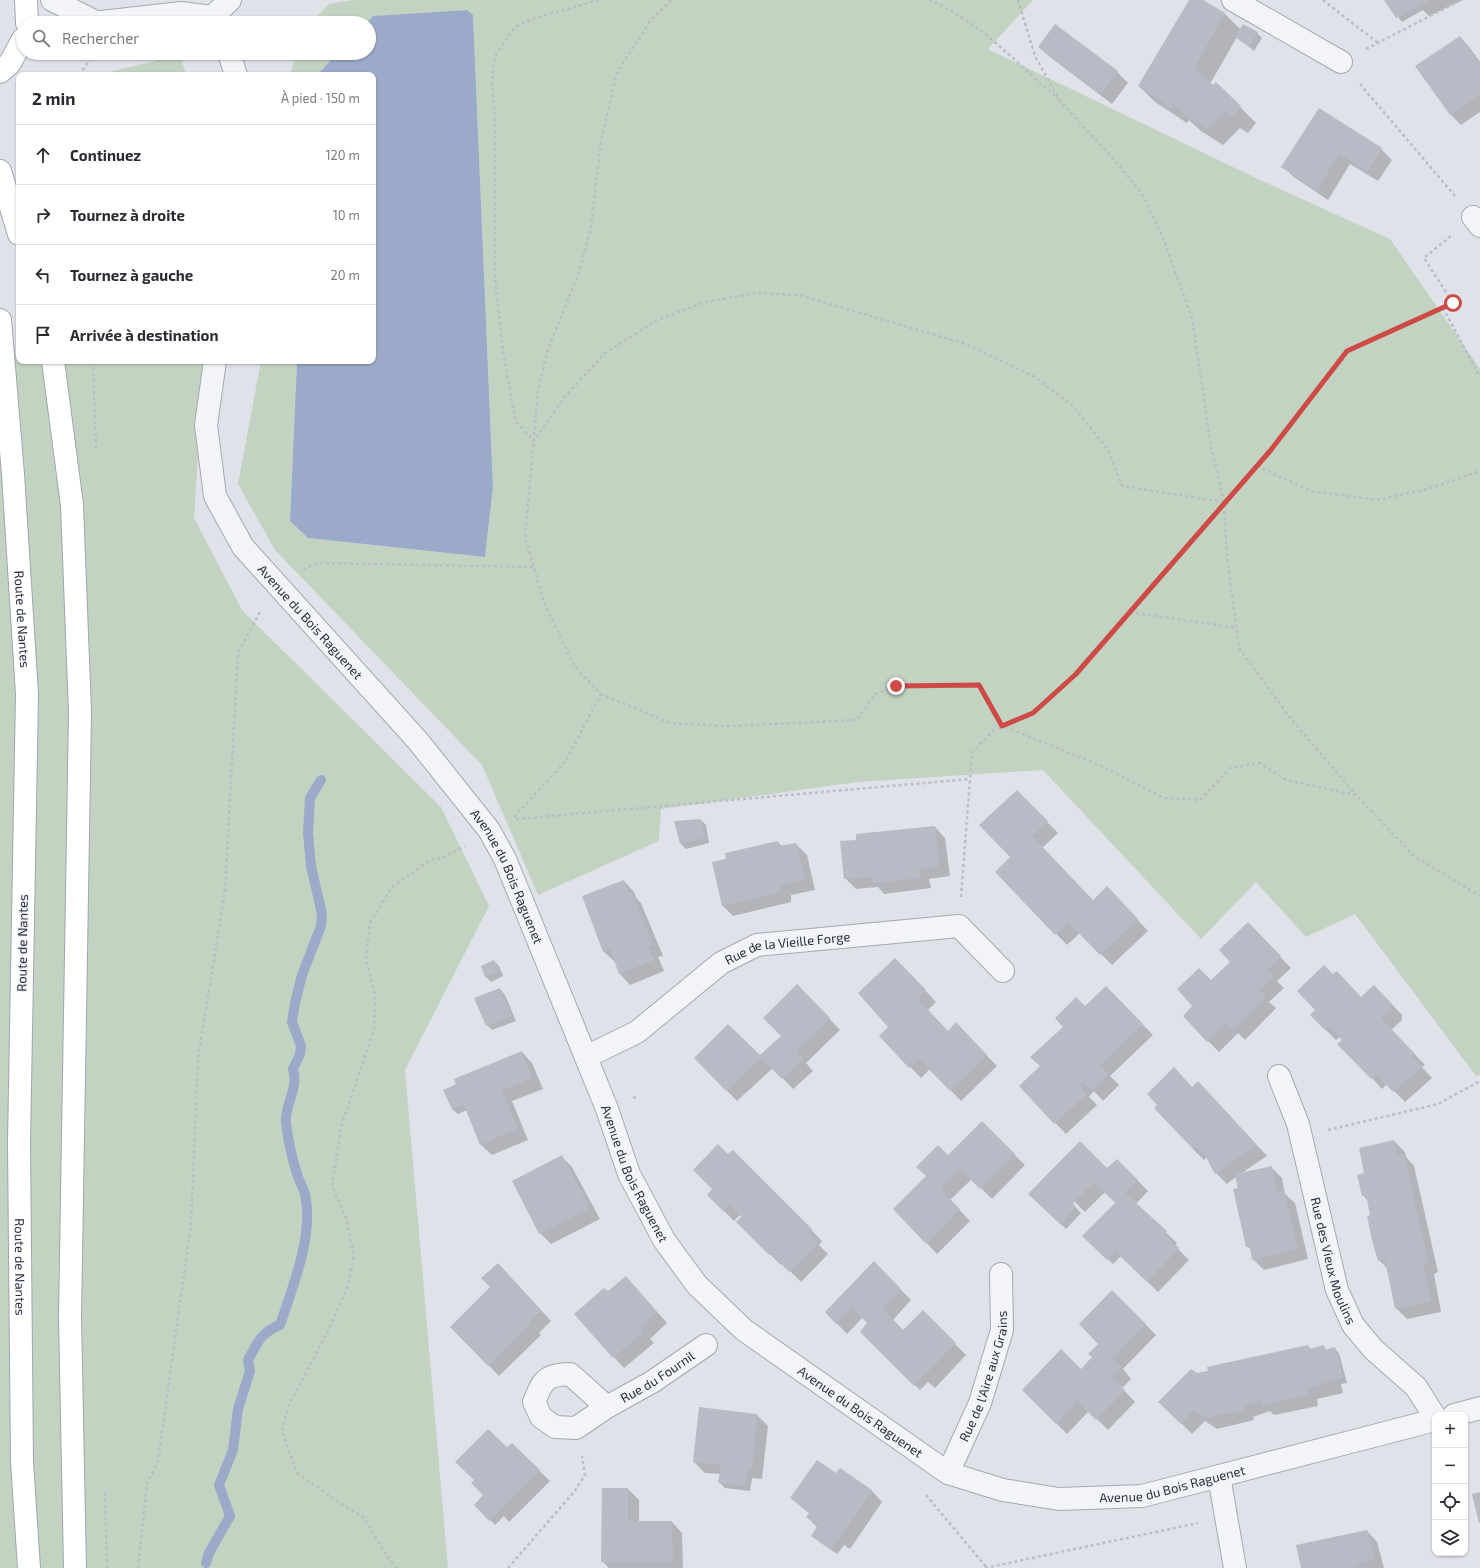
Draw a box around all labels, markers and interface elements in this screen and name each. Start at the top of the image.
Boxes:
search box [16,16,376,60]
icon: search [30,27,52,49]
text: Rechercher [62,29,139,47]
text: 2 min [32,88,75,108]
text: À pied · 150 m [281,90,360,106]
icon: ahead [32,144,54,166]
text: Continuez [70,146,141,164]
text: 120 m [325,147,360,163]
icon: right [32,204,54,226]
text: Tournez à droite [70,206,185,224]
text: 10 m [333,207,360,223]
icon: left [32,264,54,286]
text: Tournez à gauche [70,266,193,284]
text: 20 m [331,267,360,283]
route start [1444,294,1462,312]
icon: arrive [32,324,54,346]
text: Arrivée à destination [70,326,218,344]
street label: Avenue du Bois Raguenet [255,561,366,682]
street label: Route de Nantes [11,570,33,668]
route end [887,677,905,695]
street label: Avenue du Bois Raguenet [467,806,547,946]
street label: Route de Nantes [13,894,31,992]
street label: Rue de la Vieille Forge [722,928,851,968]
street label: Avenue du Bois Raguenet [598,1102,672,1245]
street label: Rue des Vieux Moulins [1307,1196,1360,1327]
street label: Route de Nantes [12,1218,29,1316]
street label: Rue de l'Aire aux Grains [955,1311,1010,1444]
street label: Rue du Fournil [618,1347,698,1406]
street label: Avenue du Bois Raguenet [795,1362,926,1461]
map controls [1432,1412,1468,1556]
button: + [1432,1412,1468,1448]
button: − [1432,1448,1468,1484]
street label: Avenue du Bois Raguenet [1099,1462,1247,1506]
button: locate [1432,1484,1468,1520]
button: layers [1432,1520,1468,1556]

